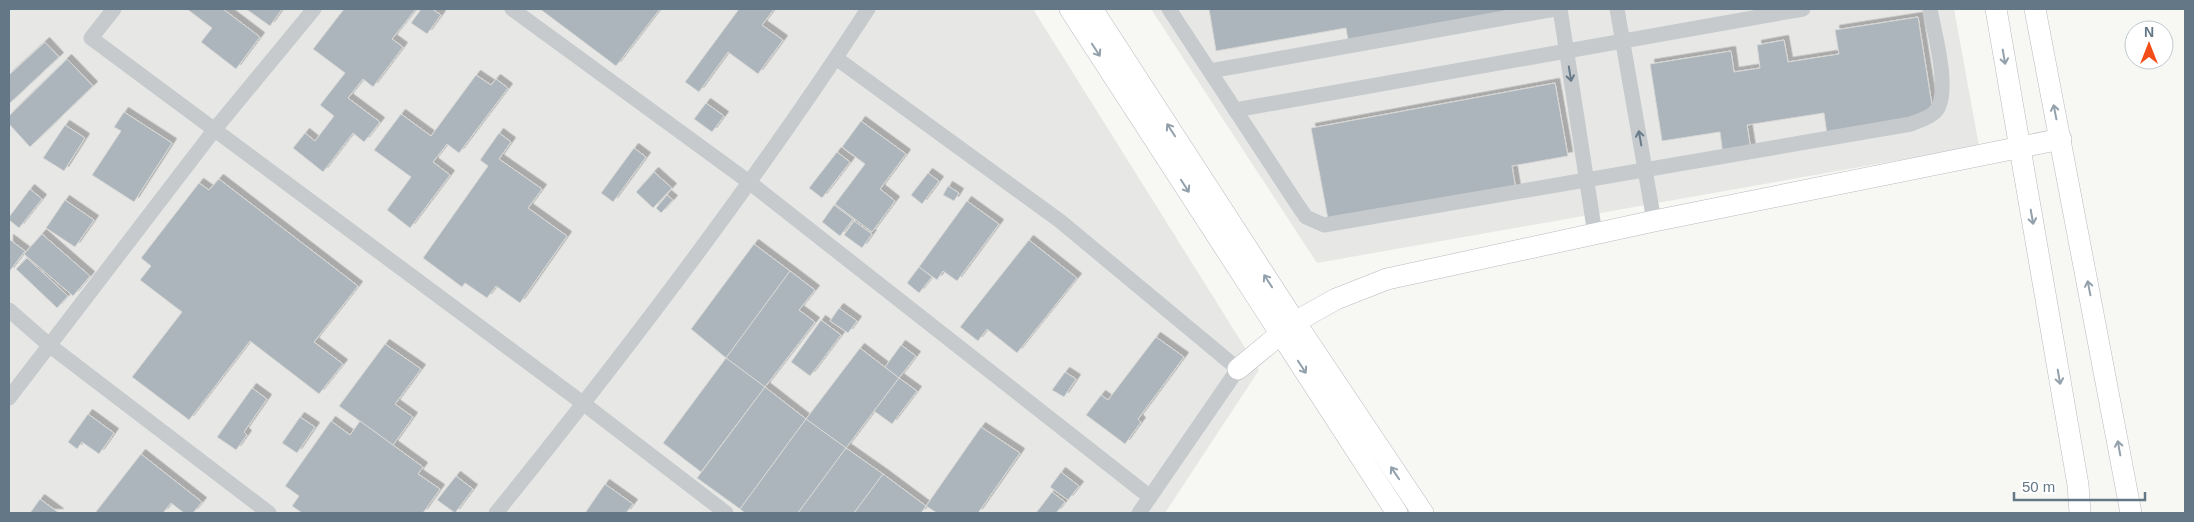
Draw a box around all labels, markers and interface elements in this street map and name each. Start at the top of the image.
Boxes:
north arrow [2124,20,2174,70]
text: N [2144,24,2154,40]
one-way arrow [1092,42,1102,56]
one-way arrow [1999,48,2009,64]
one-way arrow [1566,66,1576,82]
one-way arrow [2050,104,2060,120]
one-way arrow [1165,124,1175,138]
one-way arrow [1634,130,1644,146]
one-way arrow [1179,179,1190,193]
one-way arrow [2027,209,2037,225]
one-way arrow [1263,275,1273,289]
one-way arrow [2084,281,2094,297]
one-way arrow [1297,359,1307,373]
one-way arrow [2055,369,2065,385]
one-way arrow [2114,440,2124,456]
one-way arrow [1390,466,1400,480]
scale bar [2014,470,2145,502]
text: 50 m [2022,478,2055,495]

